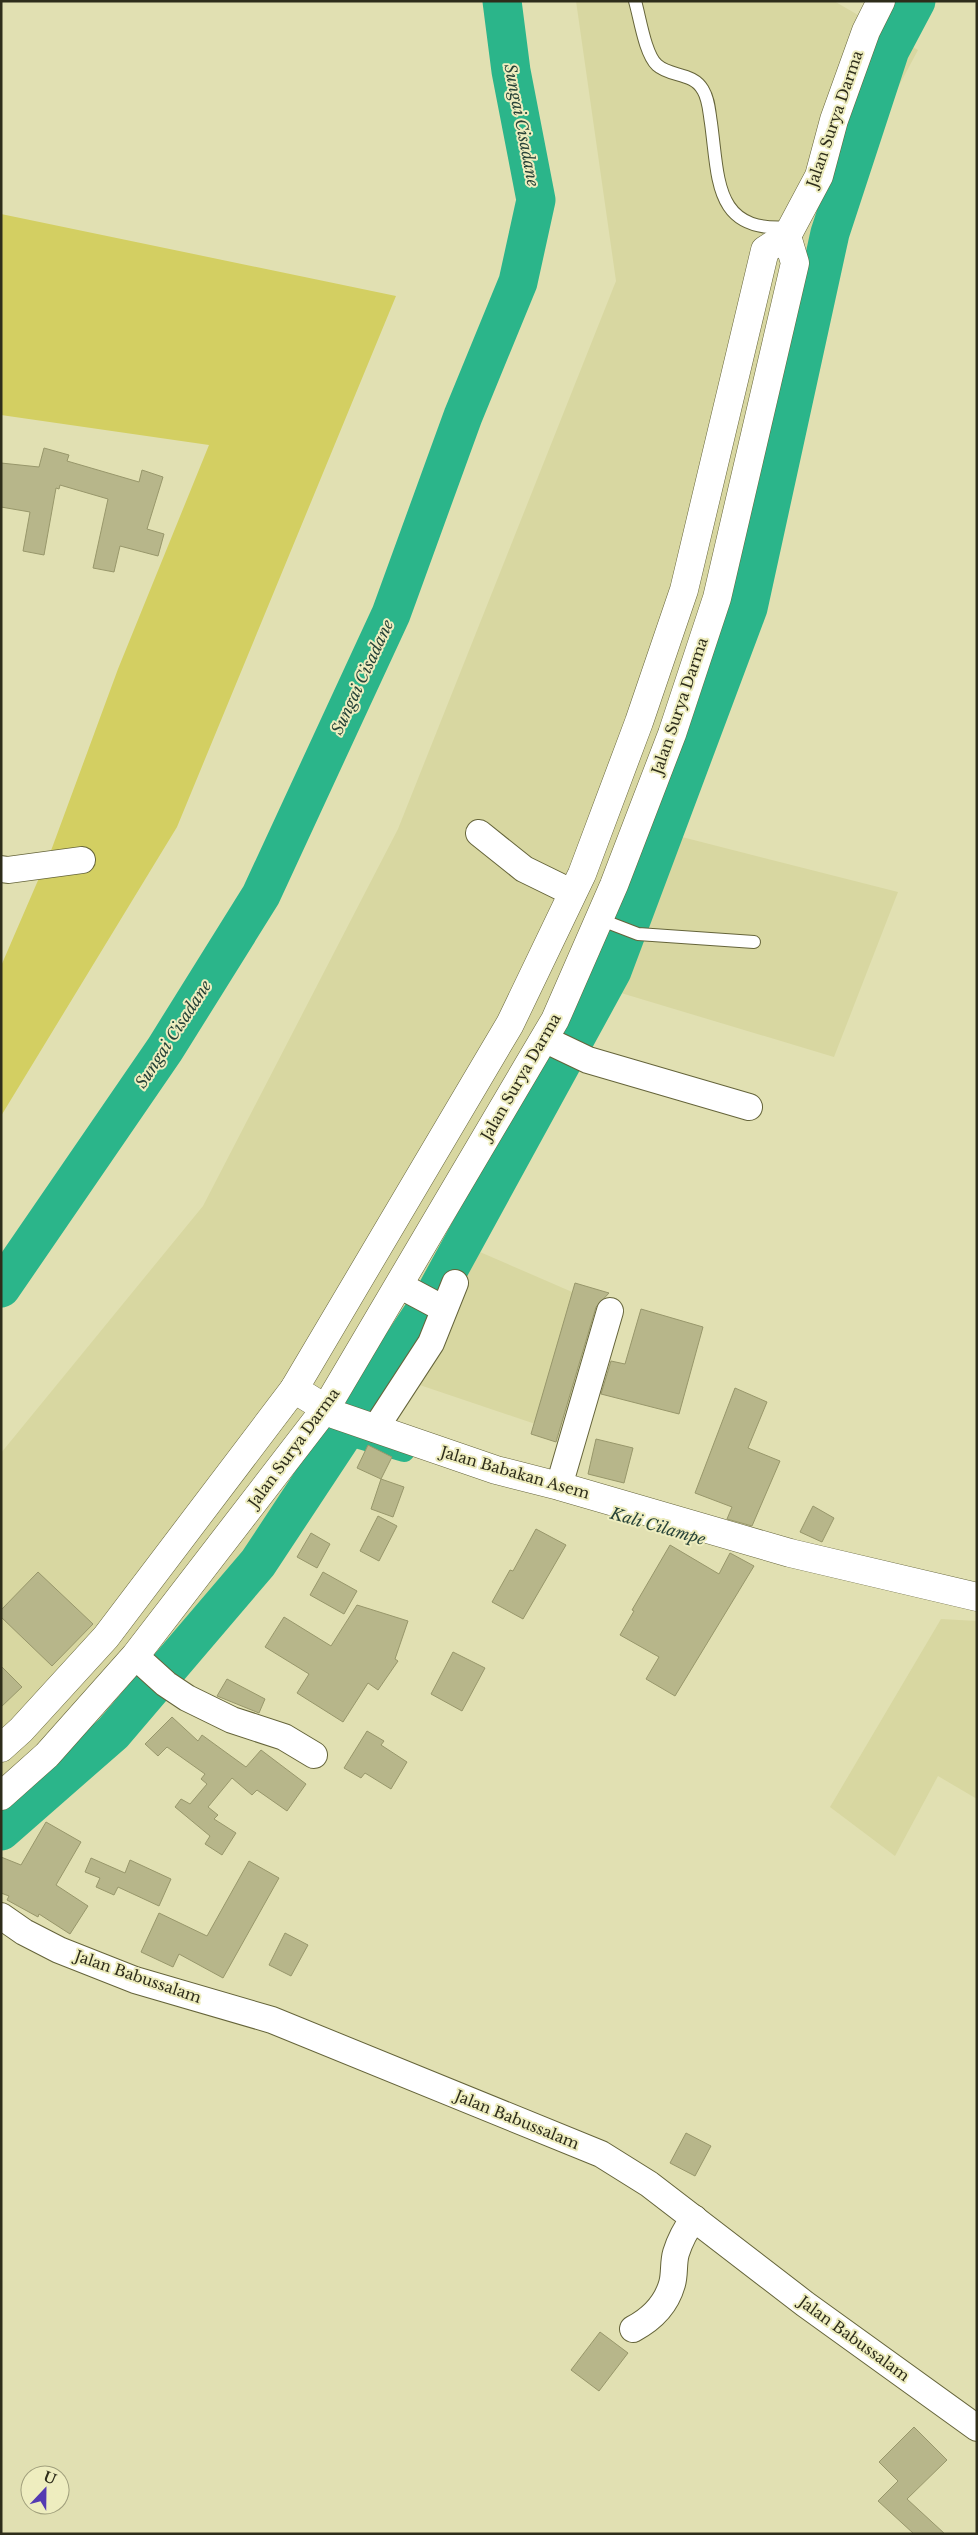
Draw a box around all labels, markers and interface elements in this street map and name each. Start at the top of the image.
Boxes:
street label: Jalan Surya Darma [802,47,867,192]
water label: Sungai Cisadane [500,62,544,189]
water label: Sungai Cisadane [327,616,398,738]
street label: Jalan Surya Darma [647,634,712,779]
water label: Sungai Cisadane [131,976,216,1092]
street label: Jalan Surya Darma [476,1009,565,1145]
street label: Jalan Surya Darma [243,1384,344,1513]
street label: Jalan Babakan Asem [437,1442,592,1503]
water label: Kali Cilampe [607,1503,709,1549]
street label: Jalan Babussalam [71,1945,204,2007]
street label: Jalan Babussalam [450,2085,582,2153]
street label: Jalan Babussalam [794,2291,913,2385]
north arrow [20,2465,70,2515]
text: U [41,2467,60,2489]

